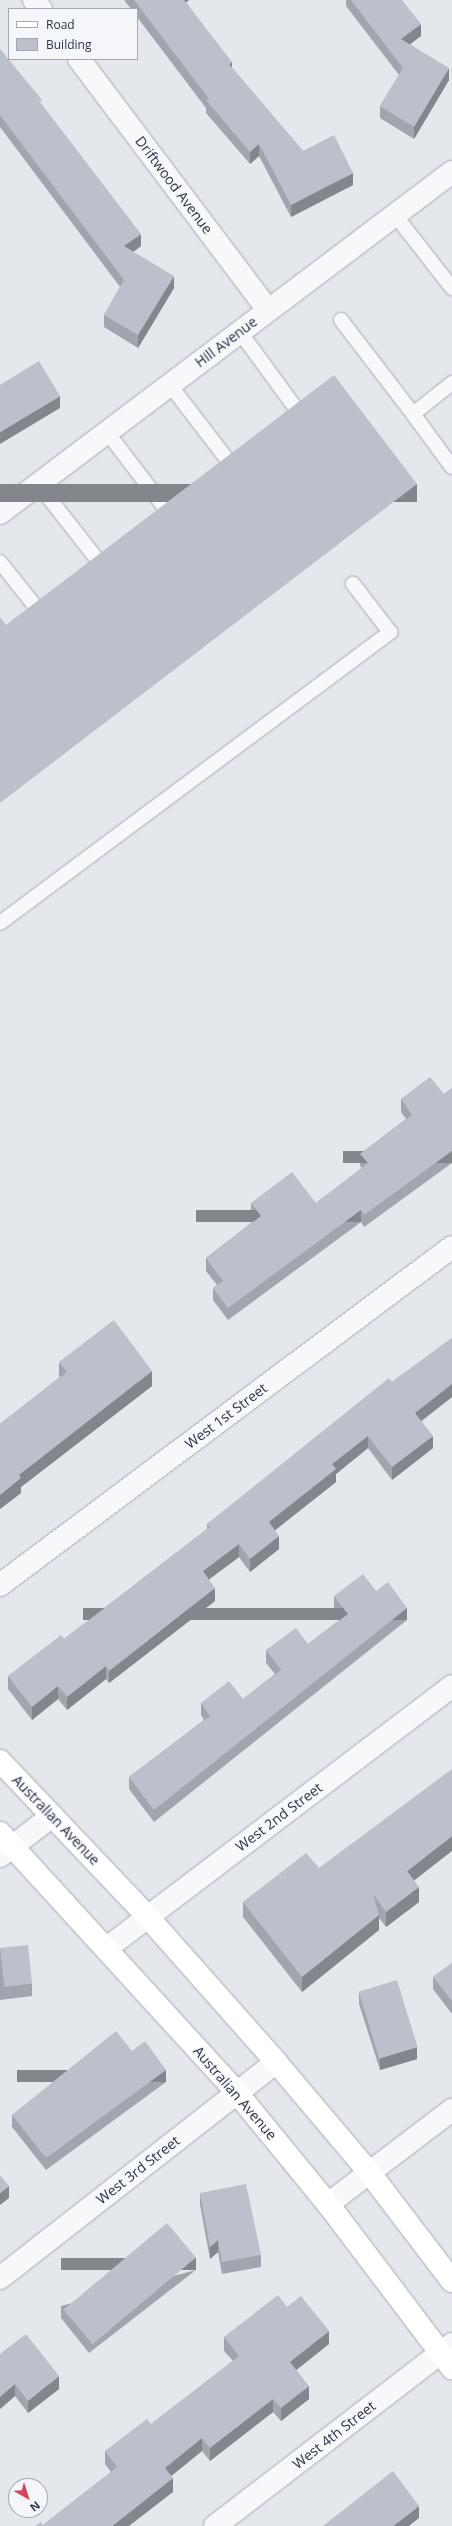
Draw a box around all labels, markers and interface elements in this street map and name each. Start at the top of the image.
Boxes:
legend [8,8,138,60]
text: Road [46,16,75,33]
text: Building [46,36,91,53]
street label: Driftwood Avenue [132,133,216,237]
street label: Hill Avenue [192,313,260,371]
street label: West 1st Street [182,1380,270,1452]
street label: Australian Avenue [9,1772,103,1868]
street label: West 2nd Street [232,1779,326,1855]
street label: Australian Avenue [190,2043,280,2143]
street label: West 3rd Street [93,2132,183,2208]
street label: West 4th Street [289,2397,379,2473]
north arrow [8,2478,48,2518]
text: N [27,2498,43,2516]

